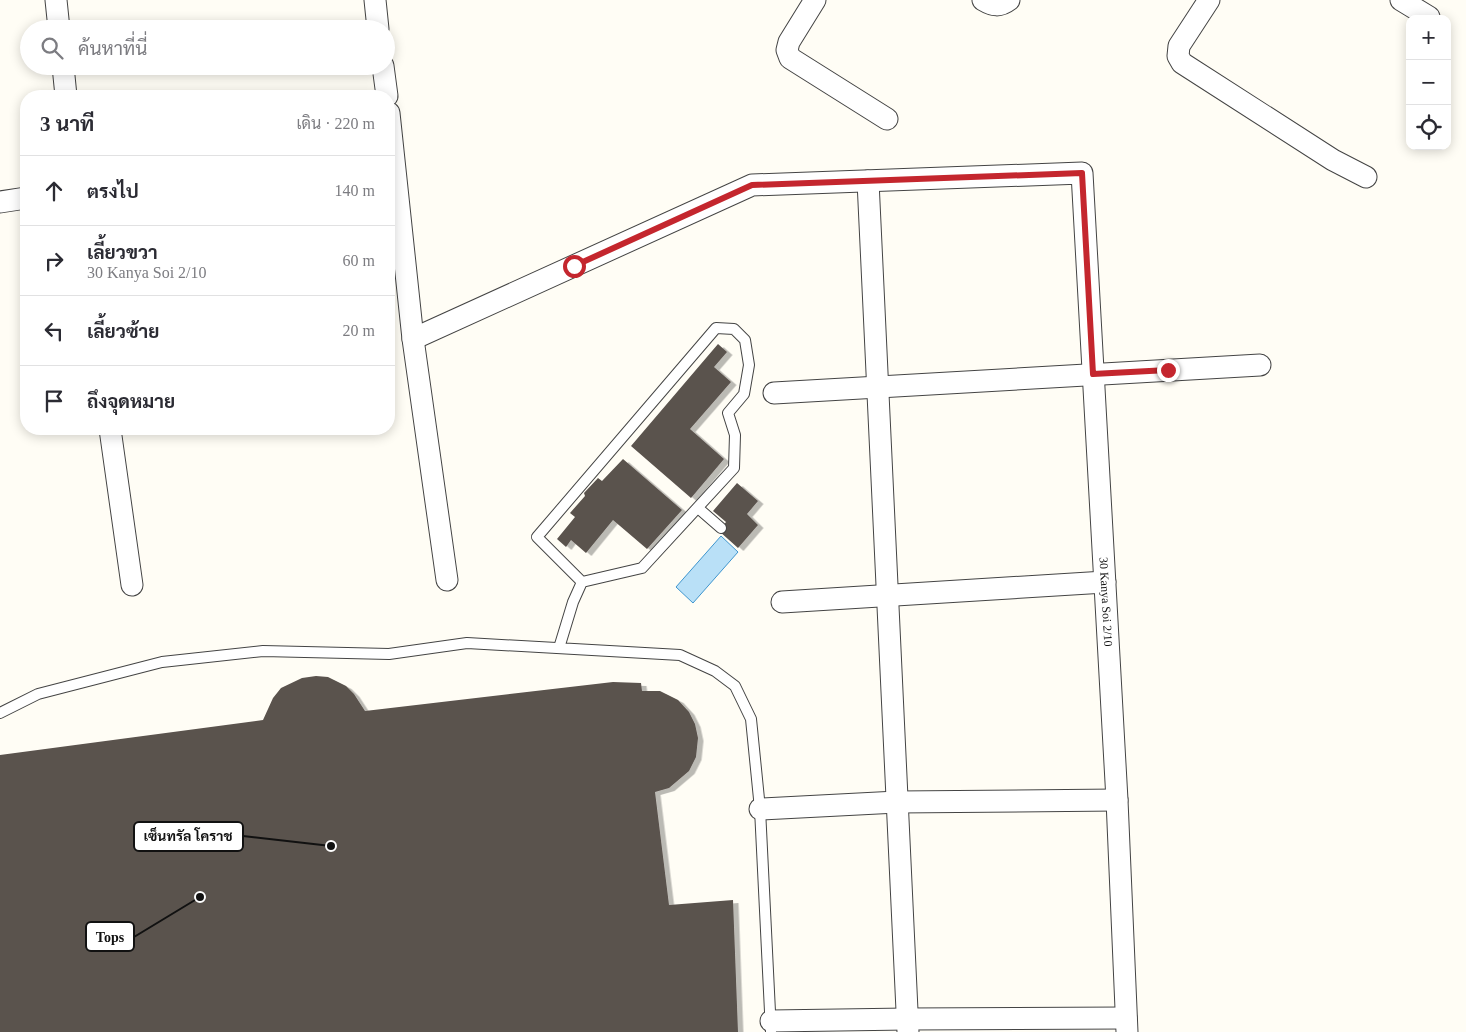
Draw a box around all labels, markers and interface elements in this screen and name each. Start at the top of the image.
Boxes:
map controls [1406,15,1451,150]
button: + [1406,15,1451,60]
search box [20,20,395,75]
icon: search [38,34,66,62]
text: ค้นหาที่นี่ [78,38,147,59]
button: − [1406,60,1451,105]
button: locate [1406,105,1451,150]
text: 3 นาที [40,112,94,136]
text: เดิน · 220 m [297,115,375,132]
icon: ahead [40,177,68,205]
text: ตรงไป [87,181,139,202]
text: 140 m [335,182,375,199]
text: เลี้ยวขวา [87,242,158,263]
icon: right [40,247,68,275]
text: 60 m [343,252,375,269]
route start [563,255,586,278]
text: 30 Kanya Soi 2/10 [87,264,207,281]
icon: left [40,317,68,345]
text: เลี้ยวซ้าย [87,321,159,342]
text: 20 m [343,322,375,339]
route end [1157,359,1180,382]
icon: arrive [40,387,68,415]
text: ถึงจุดหมาย [87,391,175,412]
street label: 30 Kanya Soi 2/10 [1096,557,1115,647]
callout: เซ็นทรัล โคราช [134,822,243,851]
text: เซ็นทรัล โคราช [143,826,233,844]
callout: Tops [86,922,134,951]
text: Tops [96,930,125,945]

